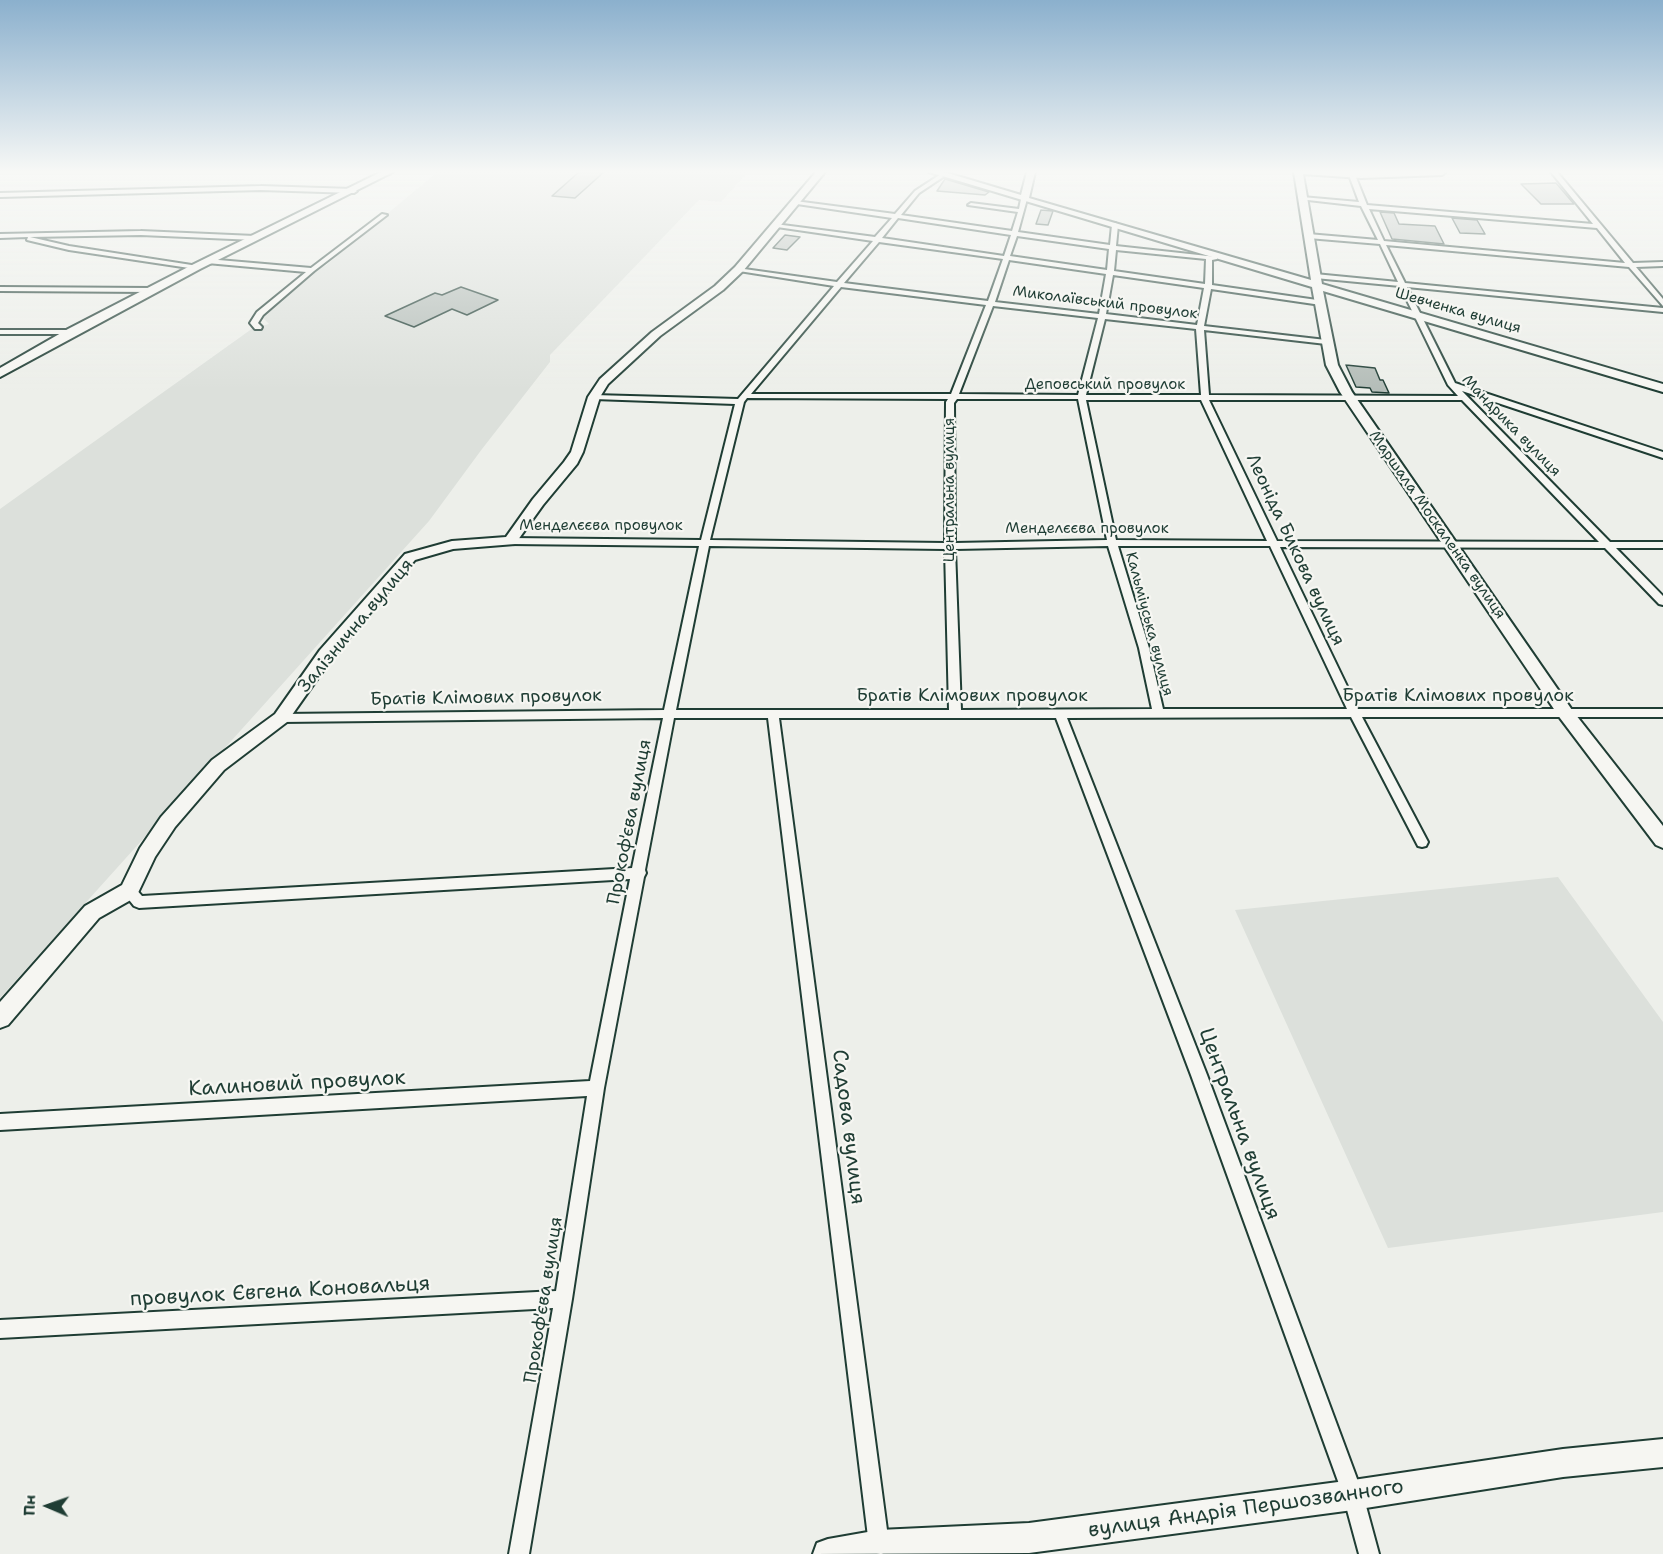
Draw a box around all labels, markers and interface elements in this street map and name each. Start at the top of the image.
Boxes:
street label: Миколаївський провулок [1012,283,1198,323]
street label: Шевченка вулиця [1393,284,1523,338]
street label: Мандрика вулиця [1458,371,1564,481]
street label: Деповський провулок [1025,376,1185,394]
street label: Центральна вулиця [941,418,959,562]
street label: Маршала Москаленка вулиця [1365,427,1509,623]
street label: Леоніда Бикова вулиця [1241,451,1349,649]
street label: Менделєєва провулок [519,517,683,535]
street label: Менделєєва провулок [1005,520,1169,538]
street label: Кальміуська вулиця [1121,550,1177,698]
street label: Залізнична вулиця [294,555,418,697]
street label: Братів Клімових провулок [370,685,602,711]
street label: Братів Клімових провулок [856,685,1088,707]
street label: Братів Клімових провулок [1342,685,1574,707]
street label: Прокоф'єва вулиця [603,738,657,906]
street label: Центральна вулиця [1193,1025,1285,1223]
street label: Садова вулиця [826,1048,870,1206]
street label: Калиновий провулок [188,1066,406,1102]
street label: Прокоф'єва вулиця [520,1215,568,1385]
street label: провулок Євгена Коновальця [129,1272,431,1312]
street label: вулиця Андрія Першозванного [1087,1474,1405,1544]
north arrow [18,1476,78,1536]
text: Пн [19,1494,40,1516]

